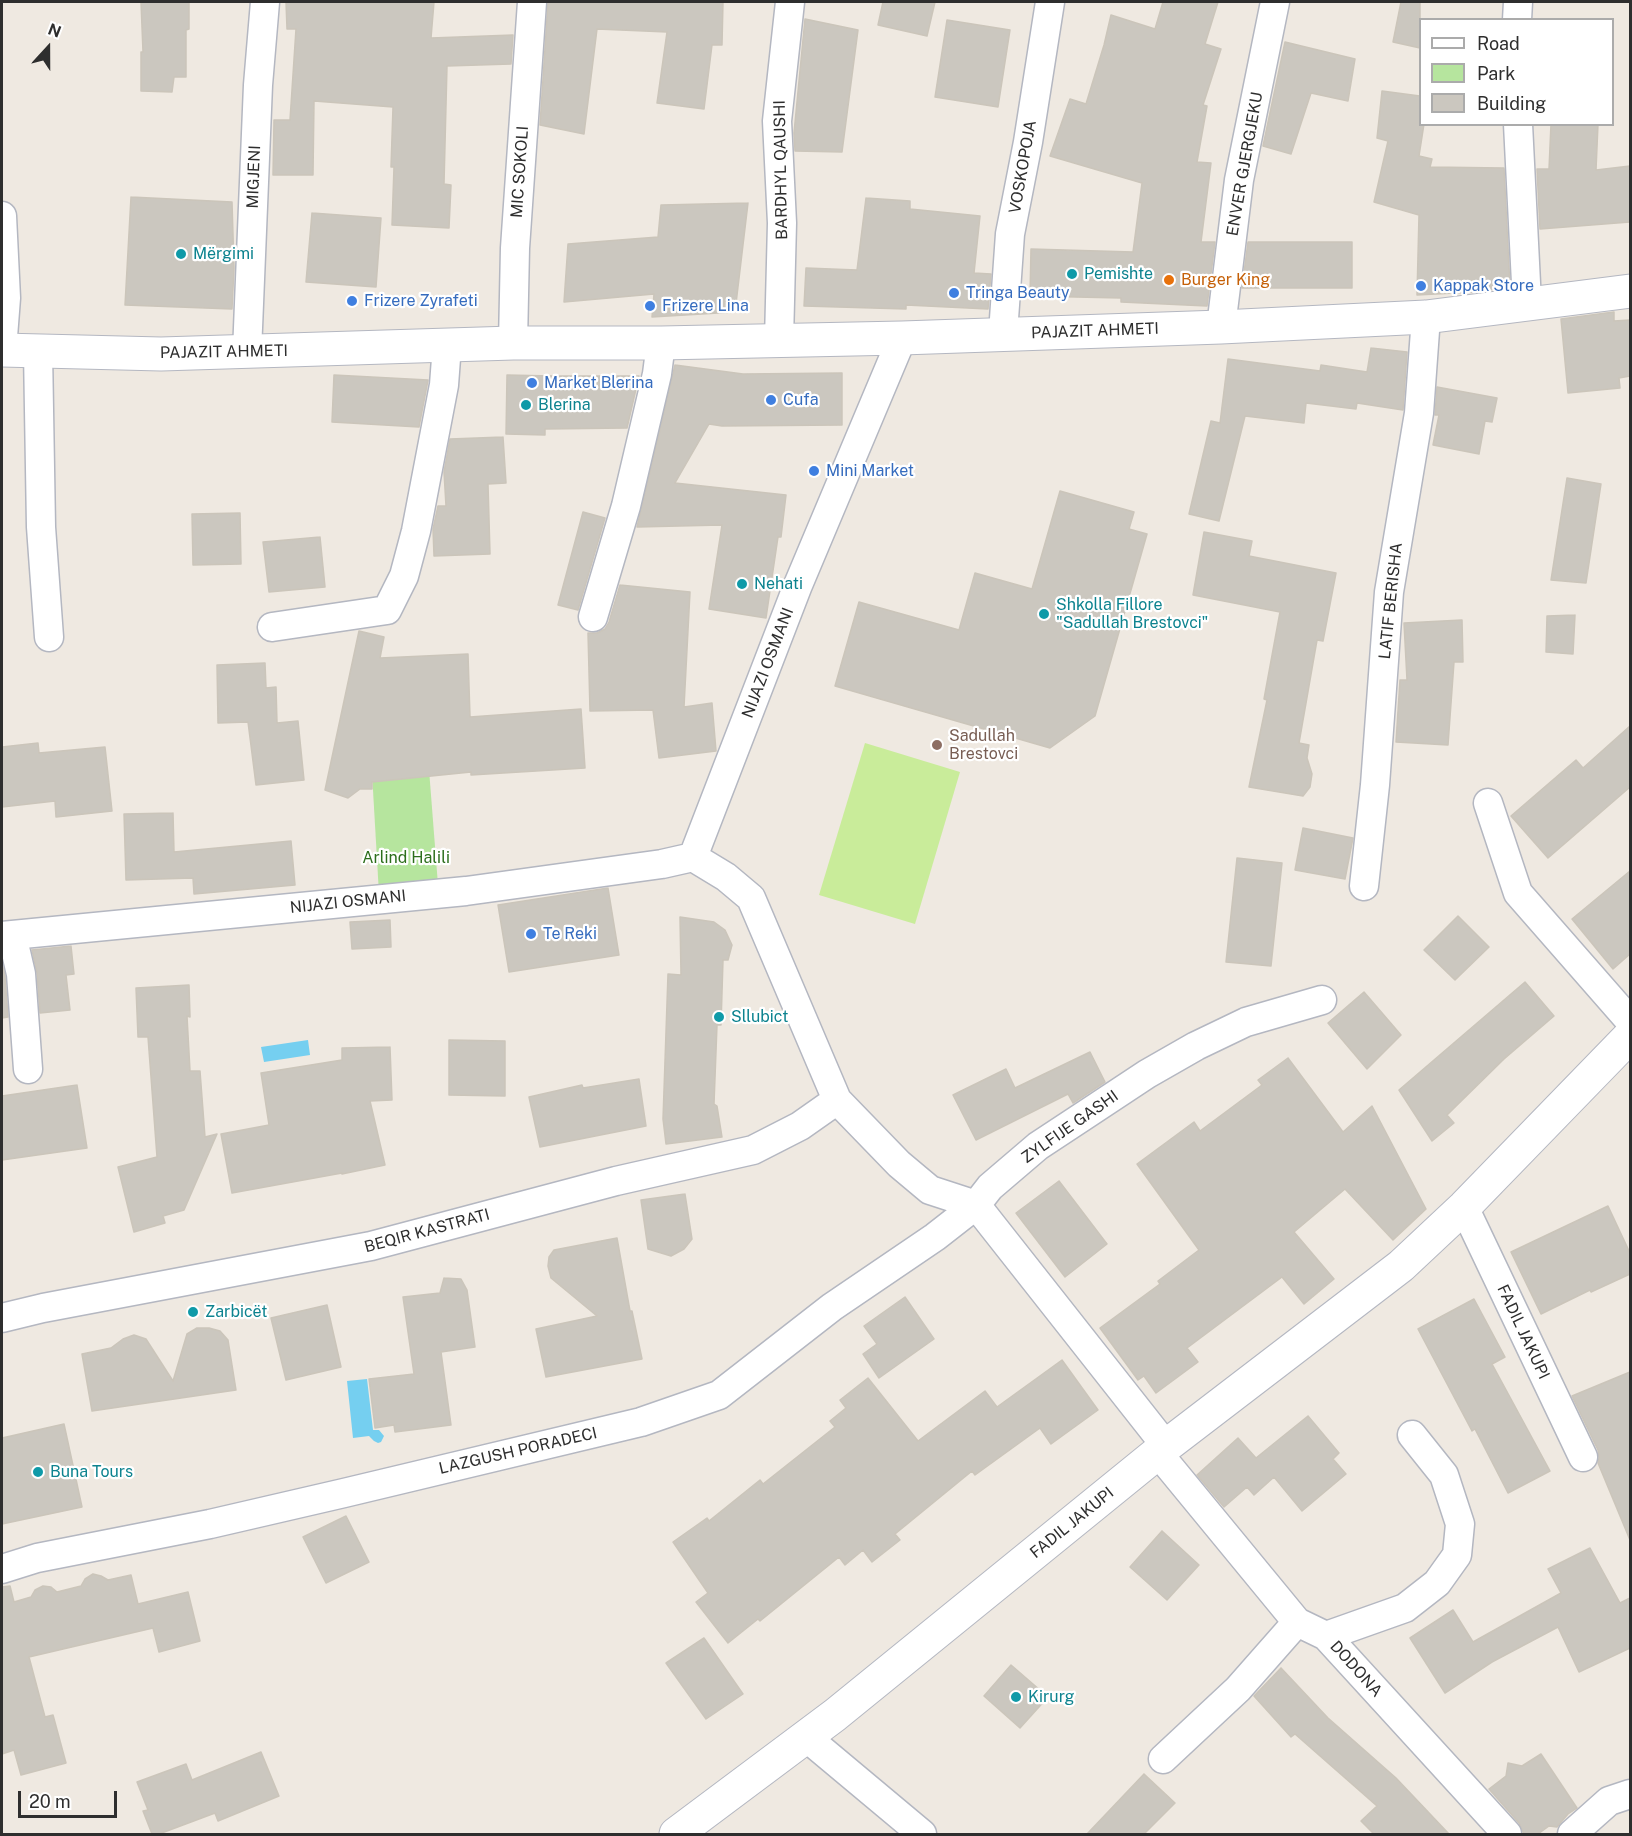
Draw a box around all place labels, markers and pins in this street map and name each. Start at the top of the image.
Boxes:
place label: Mërgimi [193,244,254,264]
marker: Mërgimi [174,247,188,261]
place label: Pemishte [1084,264,1153,284]
marker: Pemishte [1065,267,1079,281]
place label: Burger King [1181,270,1270,290]
marker: Burger King [1162,273,1176,287]
place label: Kappak Store [1433,276,1534,296]
marker: Kappak Store [1414,279,1428,293]
place label: Tringa Beauty [966,283,1070,303]
marker: Tringa Beauty [947,286,961,300]
place label: Frizere Zyrafeti [364,291,478,311]
marker: Frizere Zyrafeti [345,294,359,308]
place label: Frizere Lina [662,296,749,316]
marker: Frizere Lina [643,299,657,313]
place label: Market Blerina [544,373,653,393]
marker: Market Blerina [525,376,539,390]
place label: Cufa [783,390,819,410]
marker: Cufa [764,393,778,407]
place label: Blerina [538,395,591,415]
marker: Blerina [519,398,533,412]
place label: Mini Market [826,461,914,481]
marker: Mini Market [807,464,821,478]
place label: Nehati [754,574,803,594]
marker: Nehati [735,577,749,591]
place label: Shkolla Fillore "Sadullah Brestovci" [1056,595,1208,633]
marker: Shkolla Fillore "Sadullah Brestovci" [1037,607,1051,621]
place label: Sadullah Brestovci [949,726,1018,764]
marker: Sadullah Brestovci [930,738,944,752]
place label: Te Reki [543,924,597,944]
marker: Te Reki [524,927,538,941]
place label: Sllubict [731,1007,788,1027]
marker: Sllubict [712,1010,726,1024]
place label: Zarbicët [205,1302,267,1322]
marker: Zarbicët [186,1305,200,1319]
place label: Buna Tours [50,1462,133,1482]
marker: Buna Tours [31,1465,45,1479]
place label: Kirurg [1028,1687,1075,1707]
marker: Kirurg [1009,1690,1023,1704]

